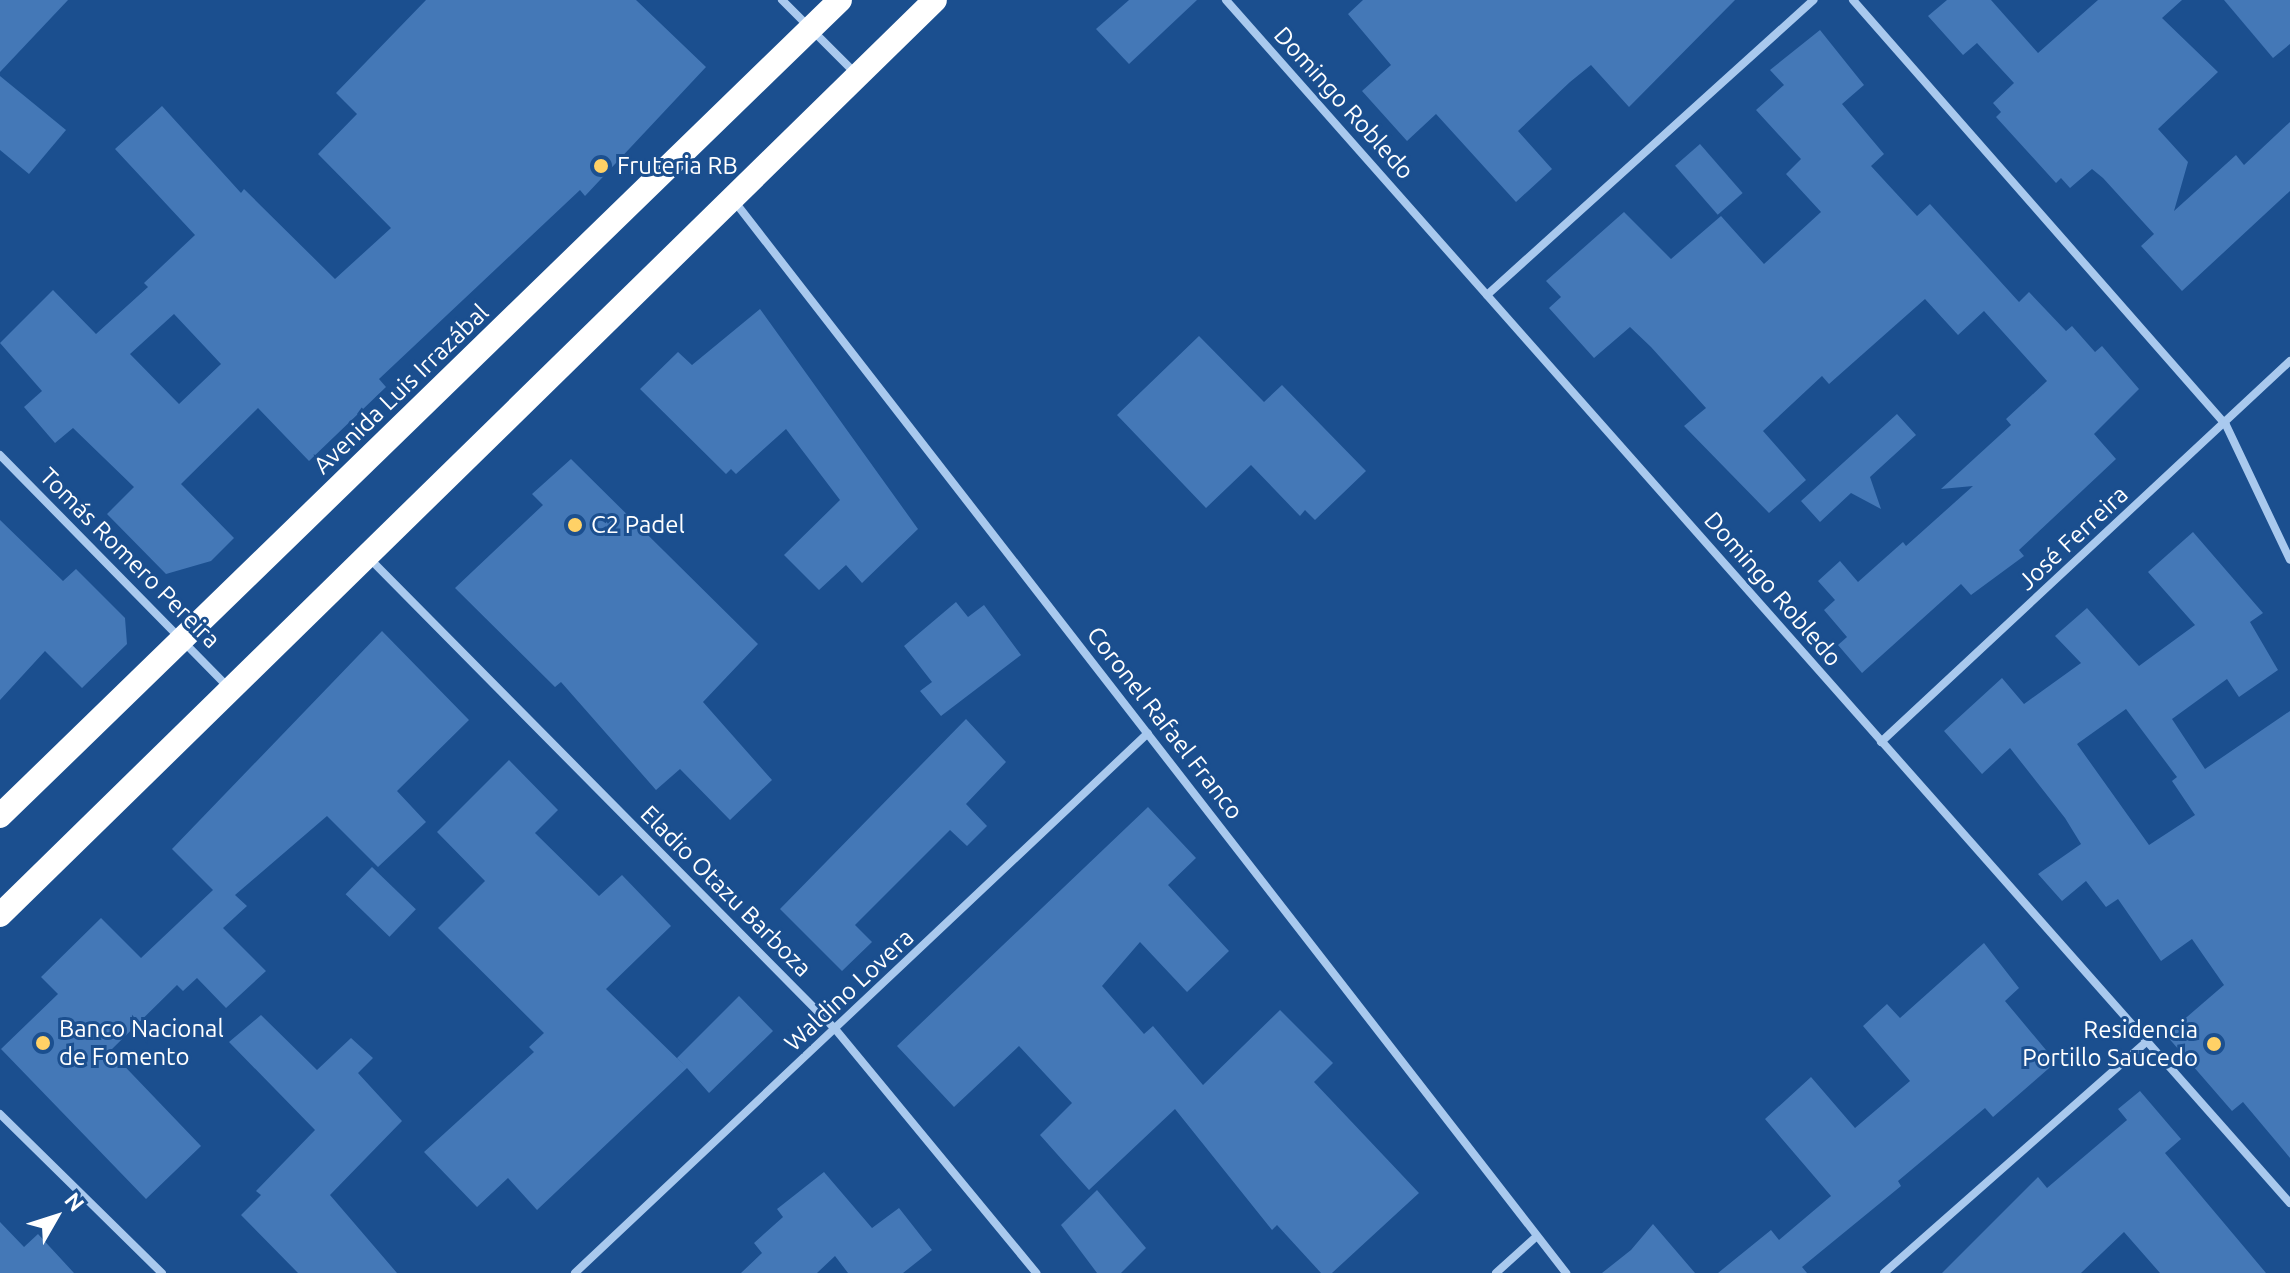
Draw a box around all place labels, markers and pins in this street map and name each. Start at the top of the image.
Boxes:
place label: Fruteria RB [617,152,738,180]
marker: Fruteria RB [592,157,610,175]
place label: C2 Padel [591,511,685,539]
marker: C2 Padel [566,516,584,534]
place label: Banco Nacional de Fomento [59,1015,224,1071]
place label: Residencia Portillo Saucedo [2022,1016,2198,1072]
marker: Banco Nacional de Fomento [34,1034,52,1052]
marker: Residencia Portillo Saucedo [2205,1035,2223,1053]

